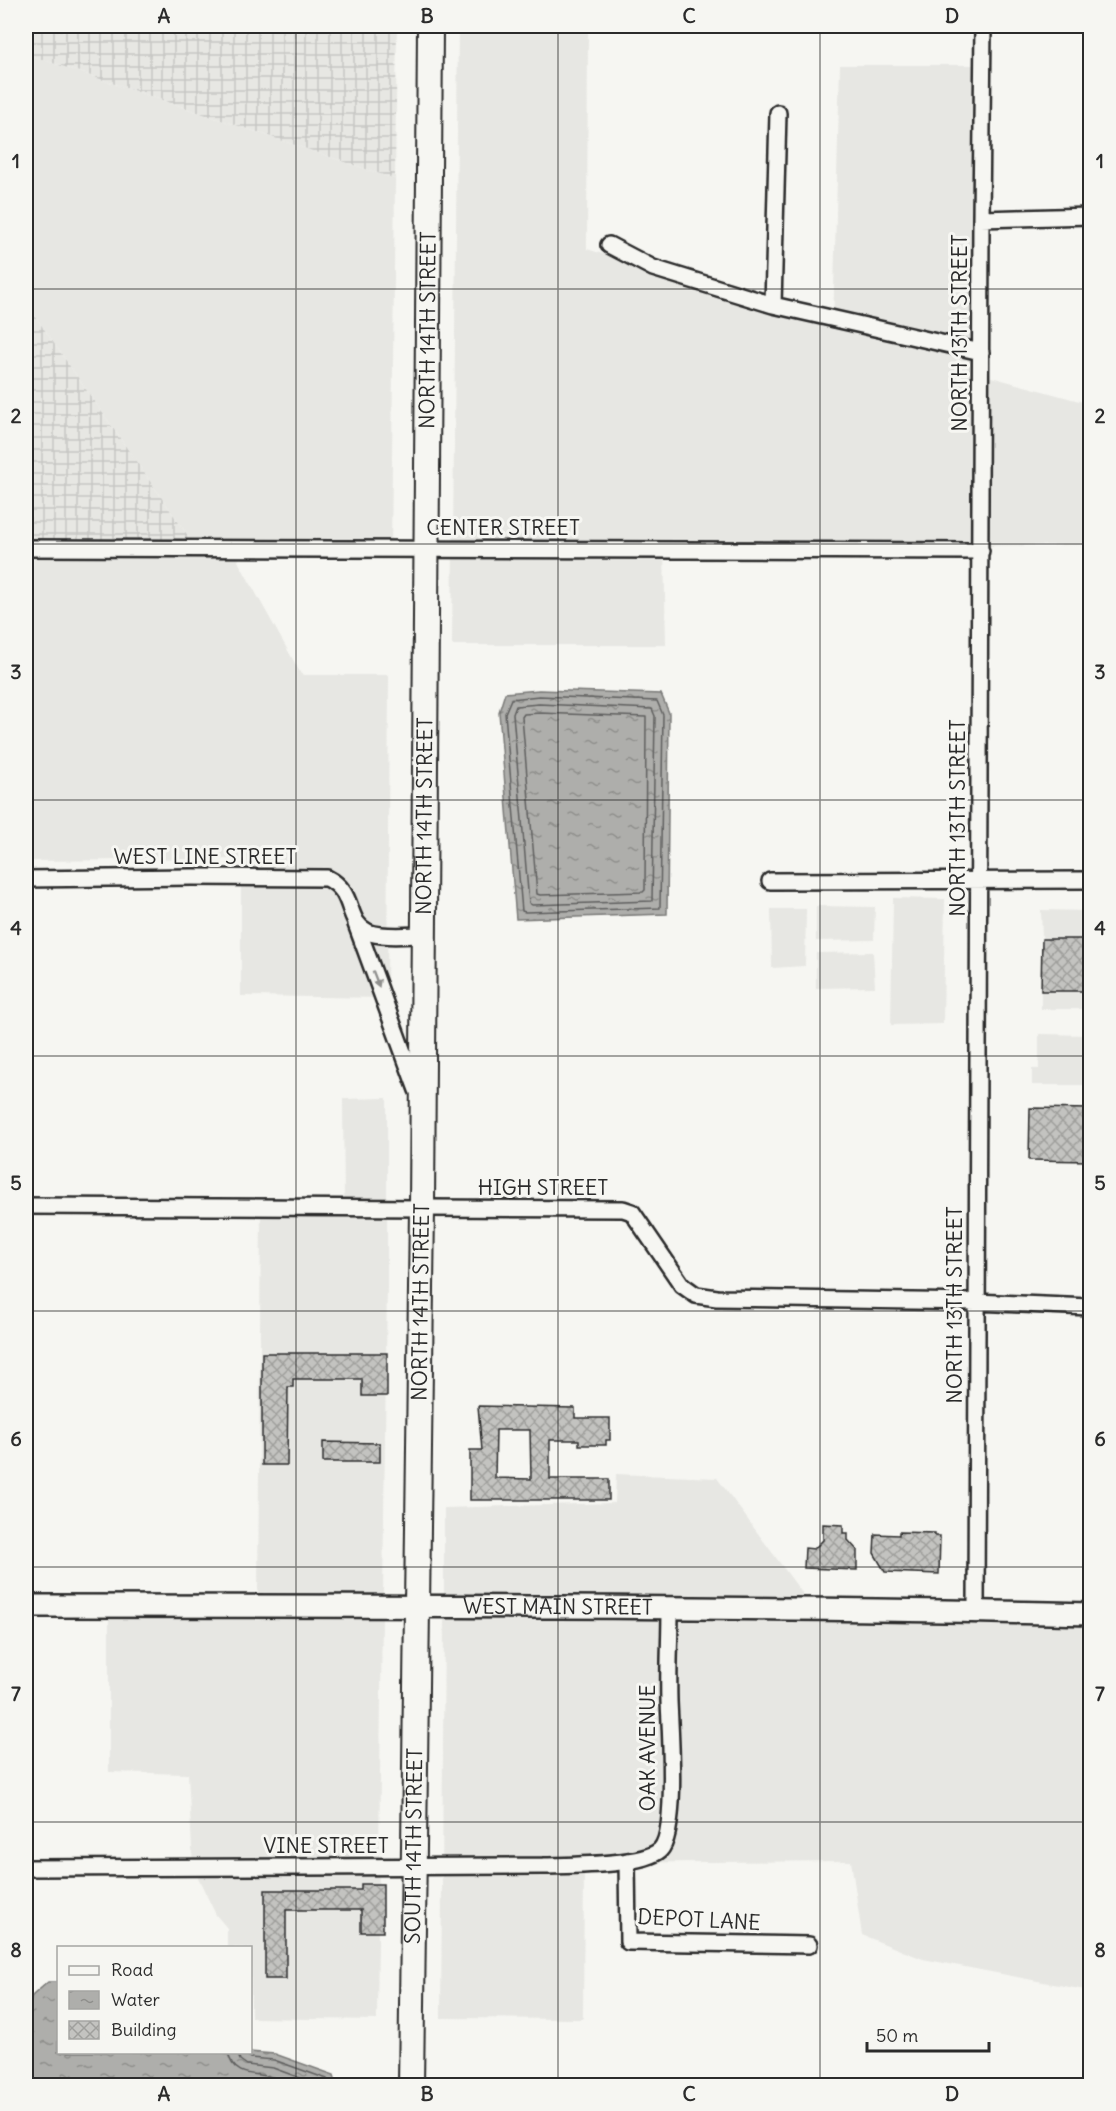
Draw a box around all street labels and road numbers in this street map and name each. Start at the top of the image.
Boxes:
street label: NORTH 14TH STREET [413,231,442,429]
street label: NORTH 13TH STREET [946,234,973,432]
street label: CENTER STREET [426,514,580,541]
street label: NORTH 14TH STREET [410,717,438,915]
street label: NORTH 13TH STREET [944,719,971,917]
street label: WEST LINE STREET [114,843,296,870]
street label: HIGH STREET [478,1174,608,1201]
street label: NORTH 14TH STREET [406,1203,435,1401]
street label: NORTH 13TH STREET [941,1206,968,1404]
street label: WEST MAIN STREET [463,1593,653,1621]
street label: OAK AVENUE [634,1684,661,1812]
street label: SOUTH 14TH STREET [399,1748,428,1944]
street label: VINE STREET [263,1832,389,1859]
street label: DEPOT LANE [637,1903,761,1936]

